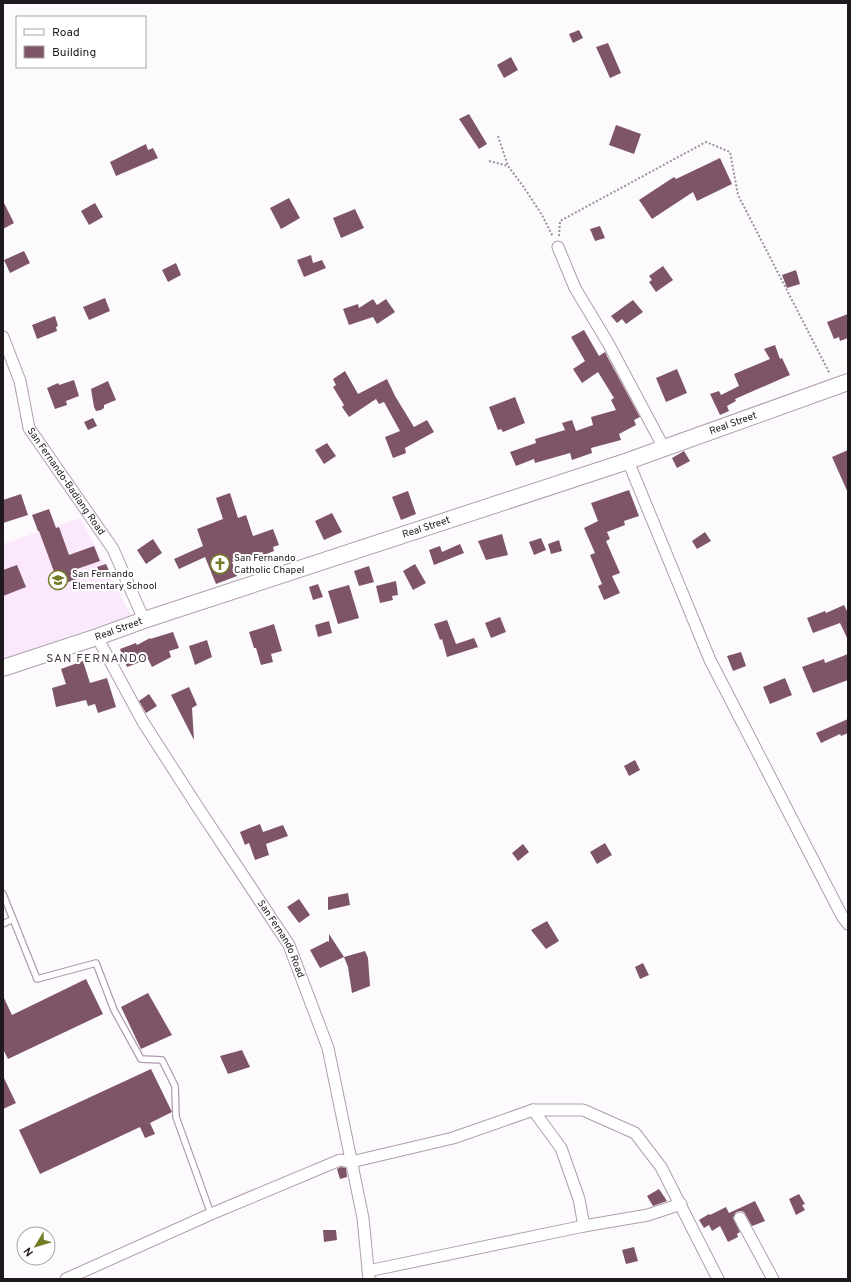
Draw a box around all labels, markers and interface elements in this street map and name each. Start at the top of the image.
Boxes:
legend [16,16,146,68]
text: Road [52,25,80,41]
text: Building [52,45,96,61]
street label: Real Street [708,409,759,438]
street label: San Fernando-Badiang Road [24,425,108,538]
street label: Real Street [401,513,452,541]
place label: San Fernando Catholic Chapel [234,552,304,577]
church icon: San Fernando Catholic Chapel [209,553,231,575]
place label: San Fernando Elementary School [72,568,157,593]
school or university icon: San Fernando Elementary School [47,569,69,591]
street label: Real Street [93,615,144,644]
district label: SAN FERNANDO [46,651,148,667]
street label: San Fernando Road [254,897,307,979]
north arrow [16,1226,56,1266]
text: N [21,1244,37,1259]

